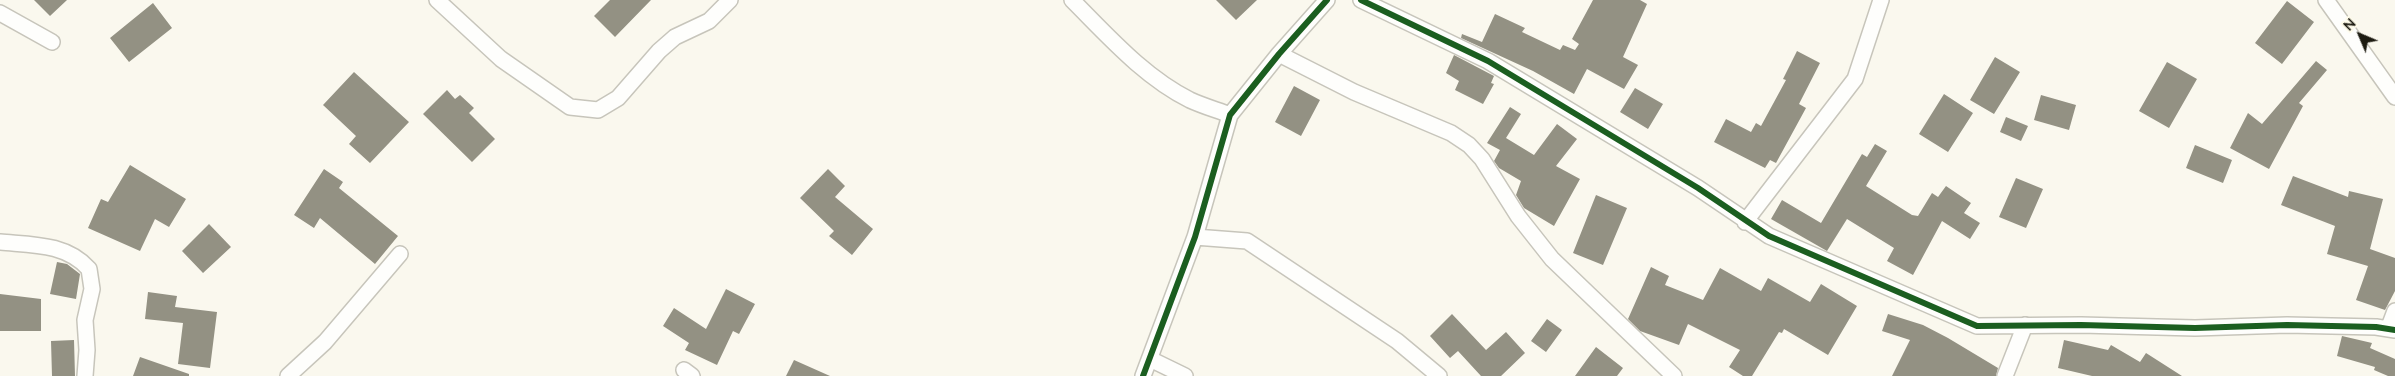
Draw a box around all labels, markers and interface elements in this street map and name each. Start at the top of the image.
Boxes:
north arrow [2335,10,2385,60]
text: N [2339,14,2359,35]

